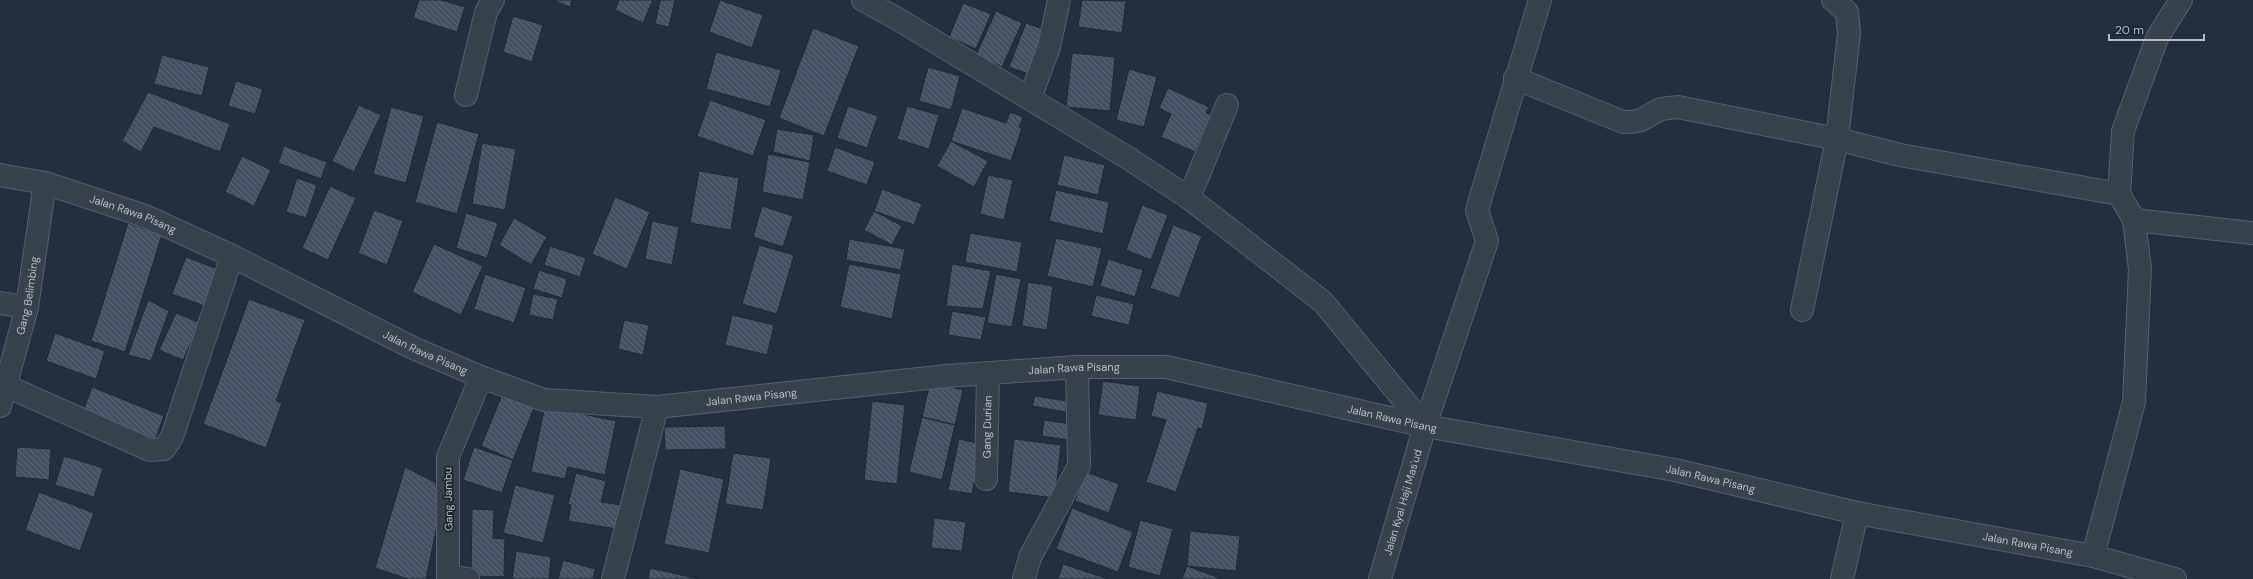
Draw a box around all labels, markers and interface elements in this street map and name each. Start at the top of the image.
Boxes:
scale bar [2109,16,2204,42]
text: 20 m [2115,22,2144,38]
street label: Jalan Rawa Pisang [88,191,179,236]
street label: Gang Belimbing [13,255,41,336]
street label: Jalan Rawa Pisang [381,327,470,378]
street label: Jalan Rawa Pisang [1028,360,1120,377]
street label: Jalan Rawa Pisang [705,385,798,409]
street label: Gang Durian [979,396,995,458]
street label: Jalan Rawa Pisang [1346,402,1438,435]
street label: Jalan Kyai Haji Mas'ud [1380,447,1425,557]
street label: Jalan Rawa Pisang [1665,462,1757,496]
street label: Gang Jambu [440,467,456,531]
street label: Jalan Rawa Pisang [1981,529,2074,559]

